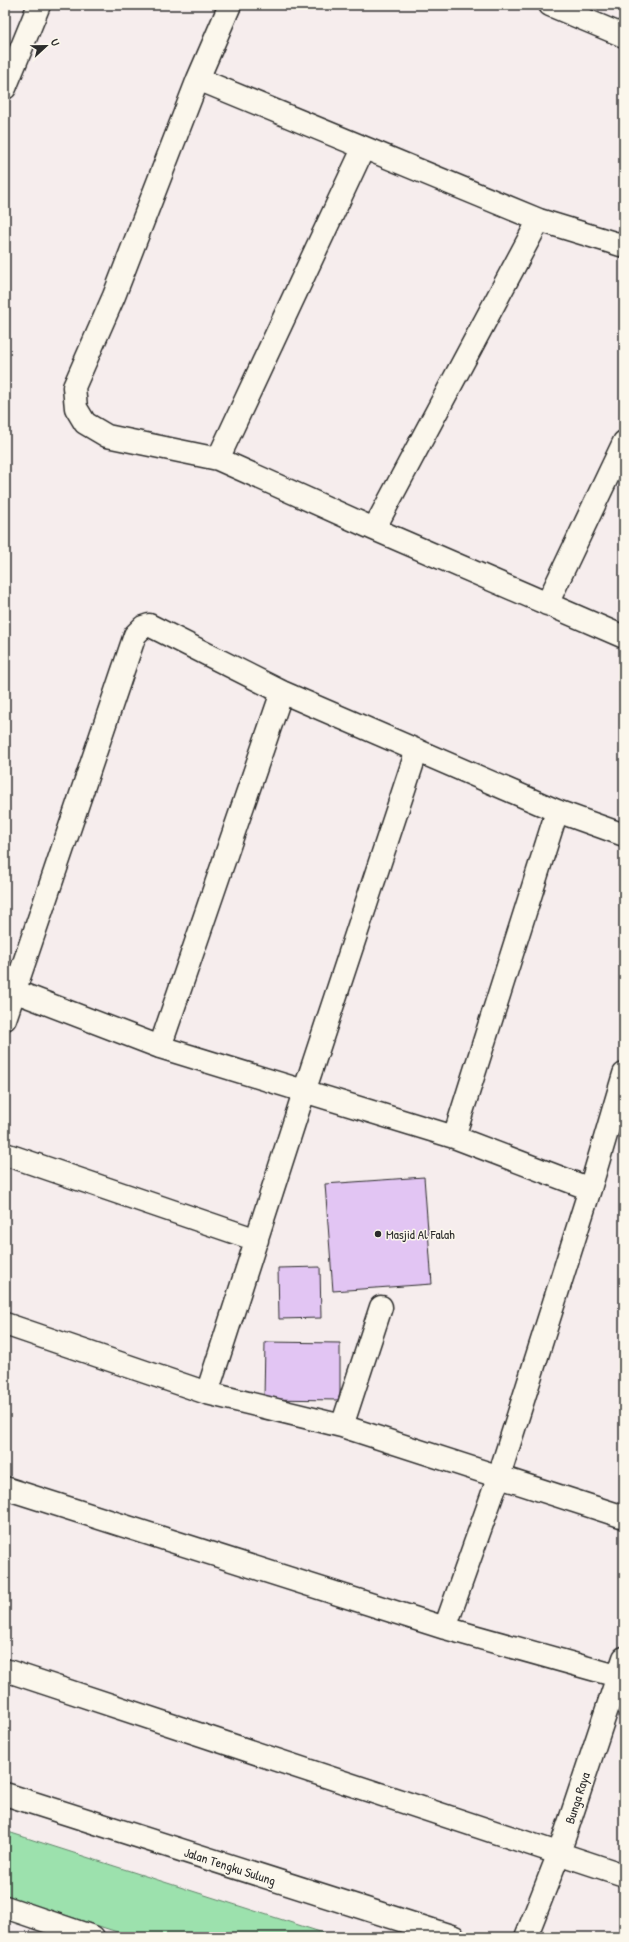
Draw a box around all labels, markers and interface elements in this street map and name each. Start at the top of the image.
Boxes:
north arrow [26,26,66,66]
text: U [48,37,63,48]
place label: Masjid Al Falah [386,1225,455,1243]
marker: Masjid Al Falah [373,1229,383,1239]
street label: Bunga Raya [560,1770,594,1826]
street label: Jalan Tengku Sulung [182,1843,278,1889]

